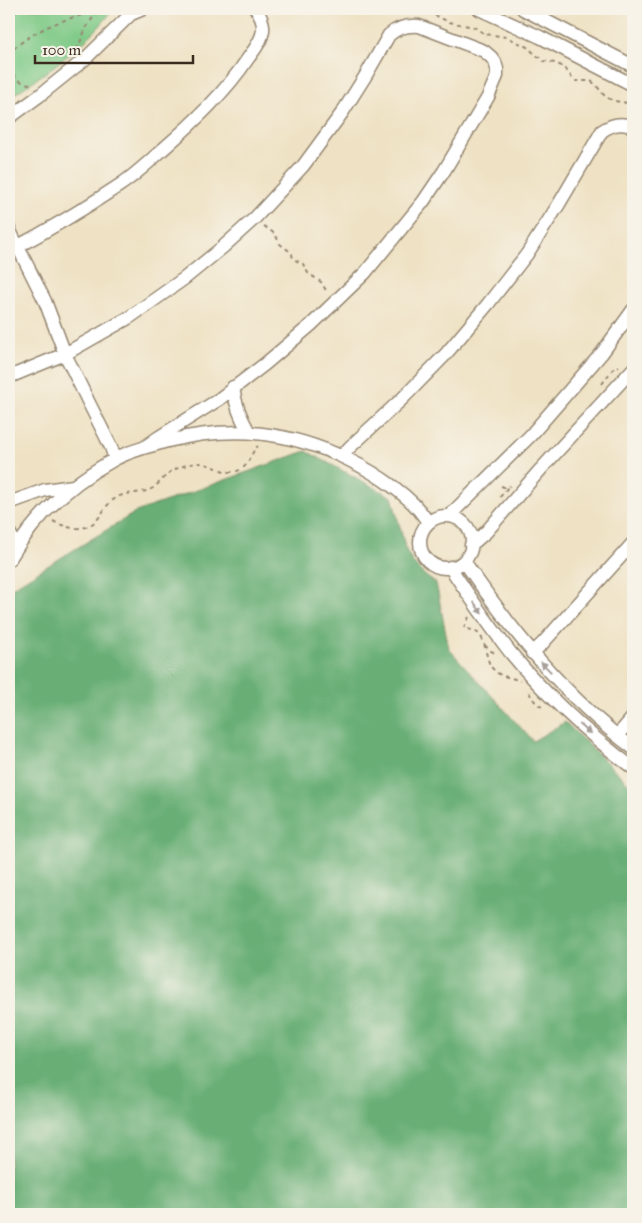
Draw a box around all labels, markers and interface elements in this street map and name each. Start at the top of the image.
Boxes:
scale bar [35,32,192,64]
text: 100 m [42,41,82,59]
one-way arrow [473,601,483,615]
one-way arrow [540,662,552,674]
one-way arrow [578,724,591,735]

